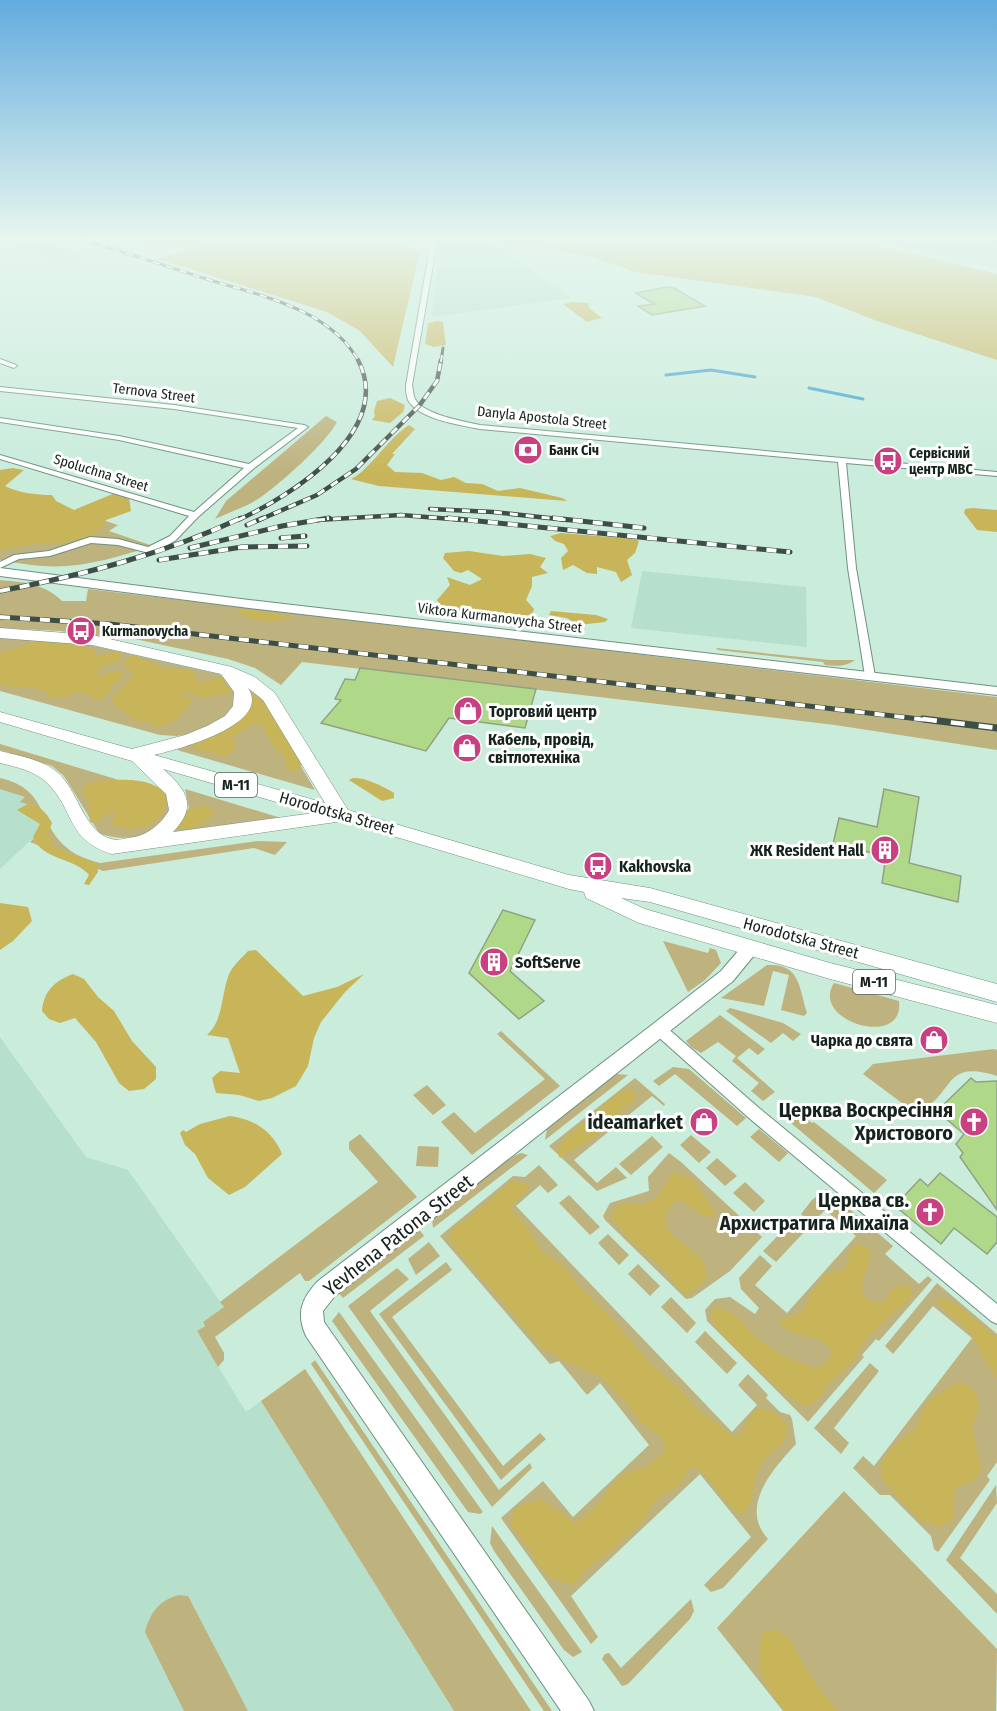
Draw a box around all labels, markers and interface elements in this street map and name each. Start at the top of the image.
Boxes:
street label: Ternova Street [112,380,197,407]
street label: Danyla Apostola Street [476,403,608,433]
bank icon: Банк Січ [512,434,544,466]
place label: Банк Січ [549,442,599,459]
bus stop icon: Сервісний центр МВС [872,445,904,477]
place label: Сервісний центр МВС [909,445,973,478]
street label: Spoluchna Street [52,451,151,496]
street label: Viktora Kurmanovycha Street [417,599,584,637]
bus stop icon: Kurmanovycha [65,615,97,647]
place label: Kurmanovycha [102,623,188,640]
shop icon: Торговий центр [452,695,484,727]
place label: Торговий центр [489,702,597,721]
place label: Кабель, провід, світлотехніка [488,730,594,767]
shop icon: Кабель, провід, світлотехніка [451,732,483,764]
road number: М-11 [215,773,257,797]
street label: Horodotska Street [277,787,397,839]
building icon: ЖК Resident Hall [869,834,901,866]
place label: ЖК Resident Hall [749,841,865,860]
bus stop icon: Kakhovska [582,850,614,882]
place label: Kakhovska [619,857,691,876]
street label: Horodotska Street [741,913,862,963]
building icon: SoftServe [478,946,510,978]
place label: SoftServe [515,953,581,972]
road number: М-11 [853,970,895,994]
shop icon: Чарка до свята [918,1024,950,1056]
place label: Чарка до свята [811,1031,913,1050]
place label: Церква Воскресіння Христового [779,1098,953,1145]
shop icon: ideamarket [688,1106,720,1138]
church icon: Церква Воскресіння Христового [958,1106,990,1138]
place label: ideamarket [587,1110,684,1134]
street label: Yevhena Patona Street [318,1169,478,1301]
place label: Церква св. Архистратига Михаїла [719,1188,909,1235]
church icon: Церква св. Архистратига Михаїла [914,1196,946,1228]

